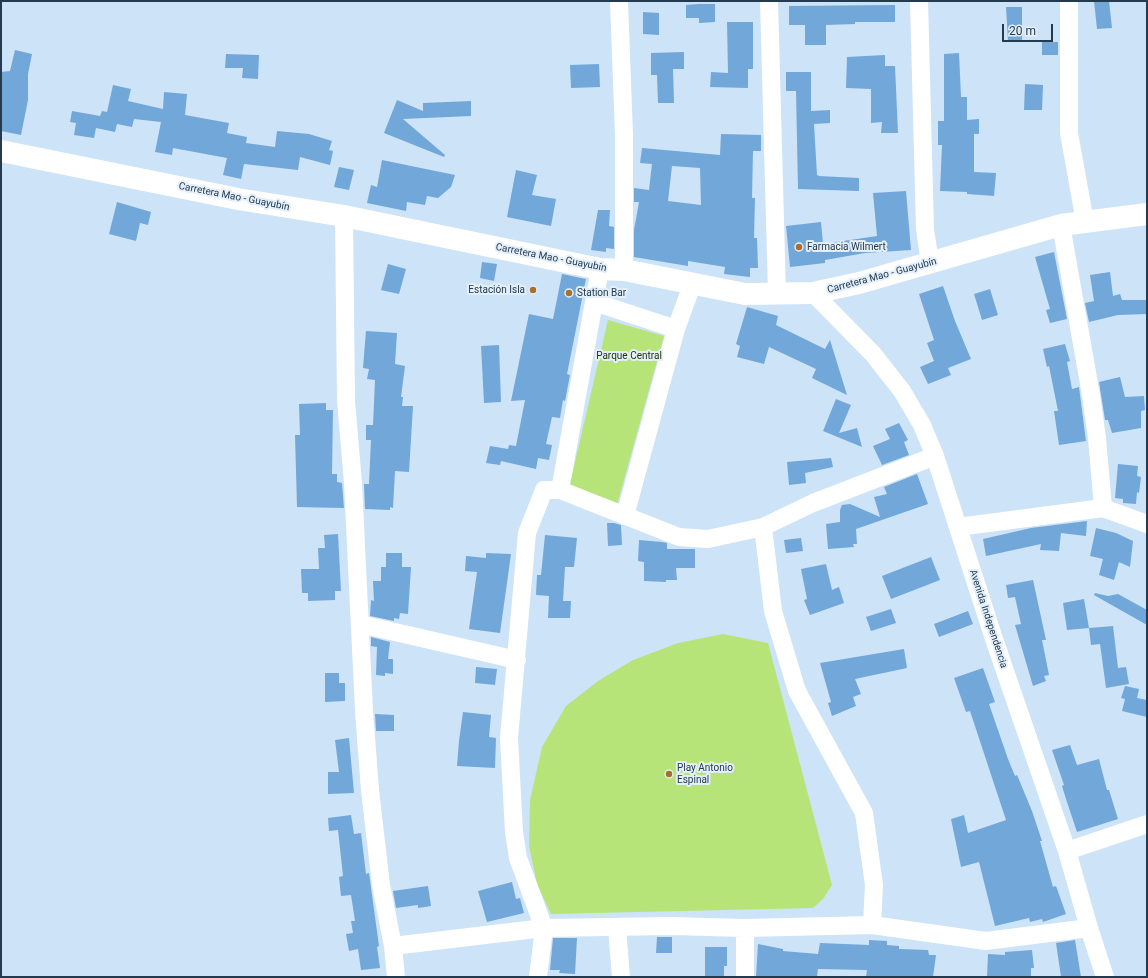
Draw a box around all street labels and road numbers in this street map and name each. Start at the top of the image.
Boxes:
street label: Carretera Mao - Guayubín [178,180,290,214]
street label: Carretera Mao - Guayubín [495,241,607,275]
street label: Carretera Mao - Guayubín [826,256,938,296]
street label: Avenida Independencia [966,568,1010,670]

